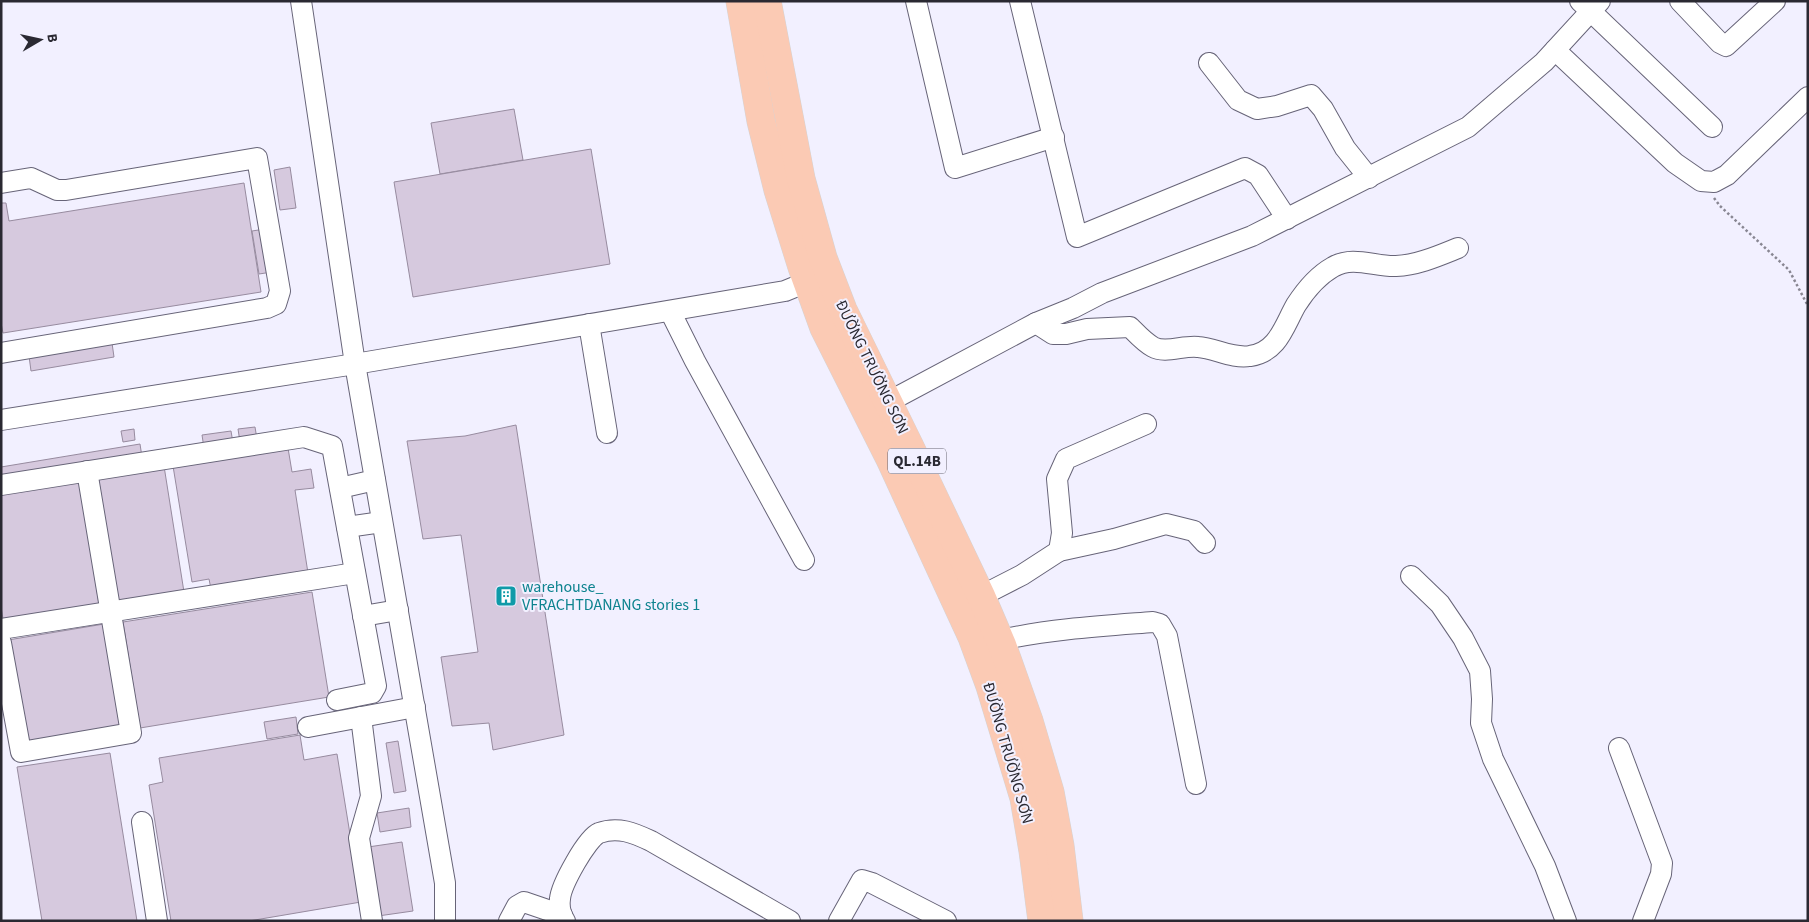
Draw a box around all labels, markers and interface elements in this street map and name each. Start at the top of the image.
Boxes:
north arrow [15,15,65,65]
text: B [41,32,62,44]
street label: ĐƯỜNG TRƯỜNG SƠN [830,296,914,438]
road number: QL.14B [888,448,946,474]
place label: warehouse_ VFRACHTDANANG stories 1 [522,576,700,616]
building icon: warehouse_ VFRACHTDANANG stories 1 [494,584,518,608]
street label: ĐƯỜNG TRƯỜNG SƠN [977,680,1039,826]

